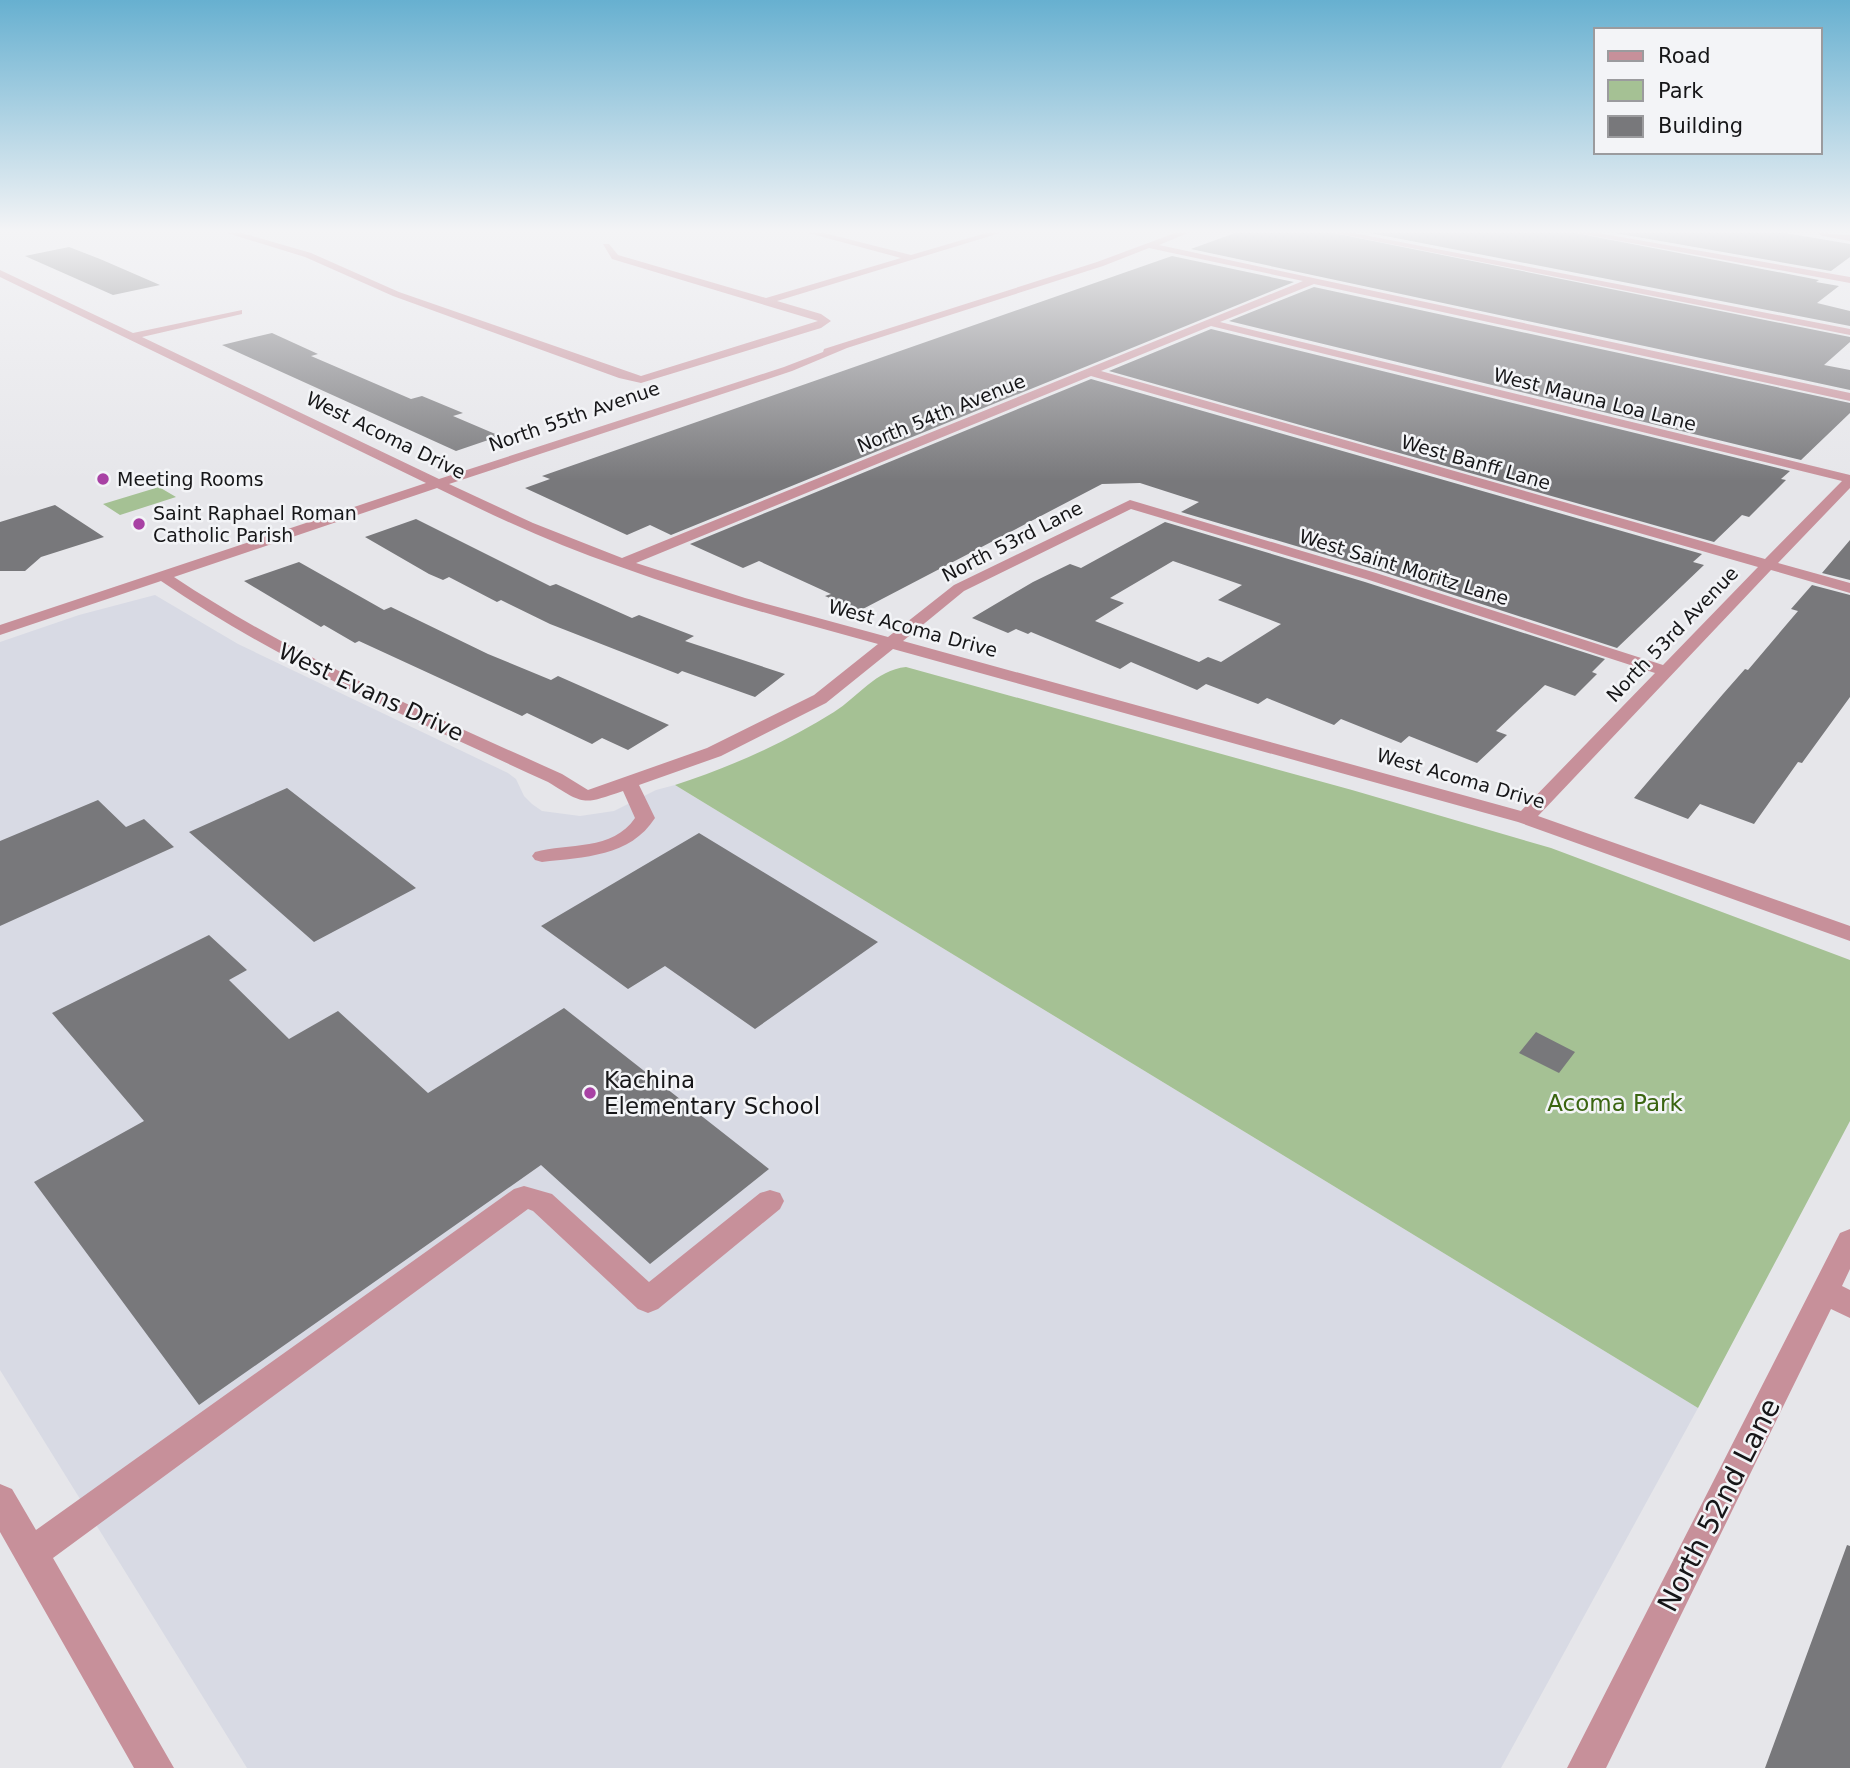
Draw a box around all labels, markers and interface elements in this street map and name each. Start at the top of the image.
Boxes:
legend [1594,28,1822,154]
text: Road [1658,44,1711,68]
text: Park [1658,79,1704,103]
text: Building [1658,114,1743,138]
street label: West Mauna Loa Lane [1491,363,1699,435]
street label: North 54th Avenue [854,369,1028,457]
street label: North 55th Avenue [486,376,662,456]
street label: West Acoma Drive [303,387,469,483]
street label: West Banff Lane [1399,430,1553,494]
place label: Meeting Rooms [117,468,264,490]
marker: Meeting Rooms [95,471,111,487]
street label: North 53rd Lane [938,496,1086,586]
place label: Saint Raphael Roman Catholic Parish [153,502,357,546]
marker: Saint Raphael Roman Catholic Parish [131,516,147,532]
street label: West Saint Moritz Lane [1297,525,1511,609]
street label: North 53rd Avenue [1602,562,1742,706]
street label: West Acoma Drive [826,595,1000,661]
street label: West Evans Drive [274,638,468,746]
street label: West Acoma Drive [1374,743,1548,813]
place label: Kachina Elementary School [604,1067,820,1119]
marker: Kachina Elementary School [582,1085,598,1101]
park label: Acoma Park [1547,1090,1683,1116]
street label: North 52nd Lane [1651,1393,1787,1617]

